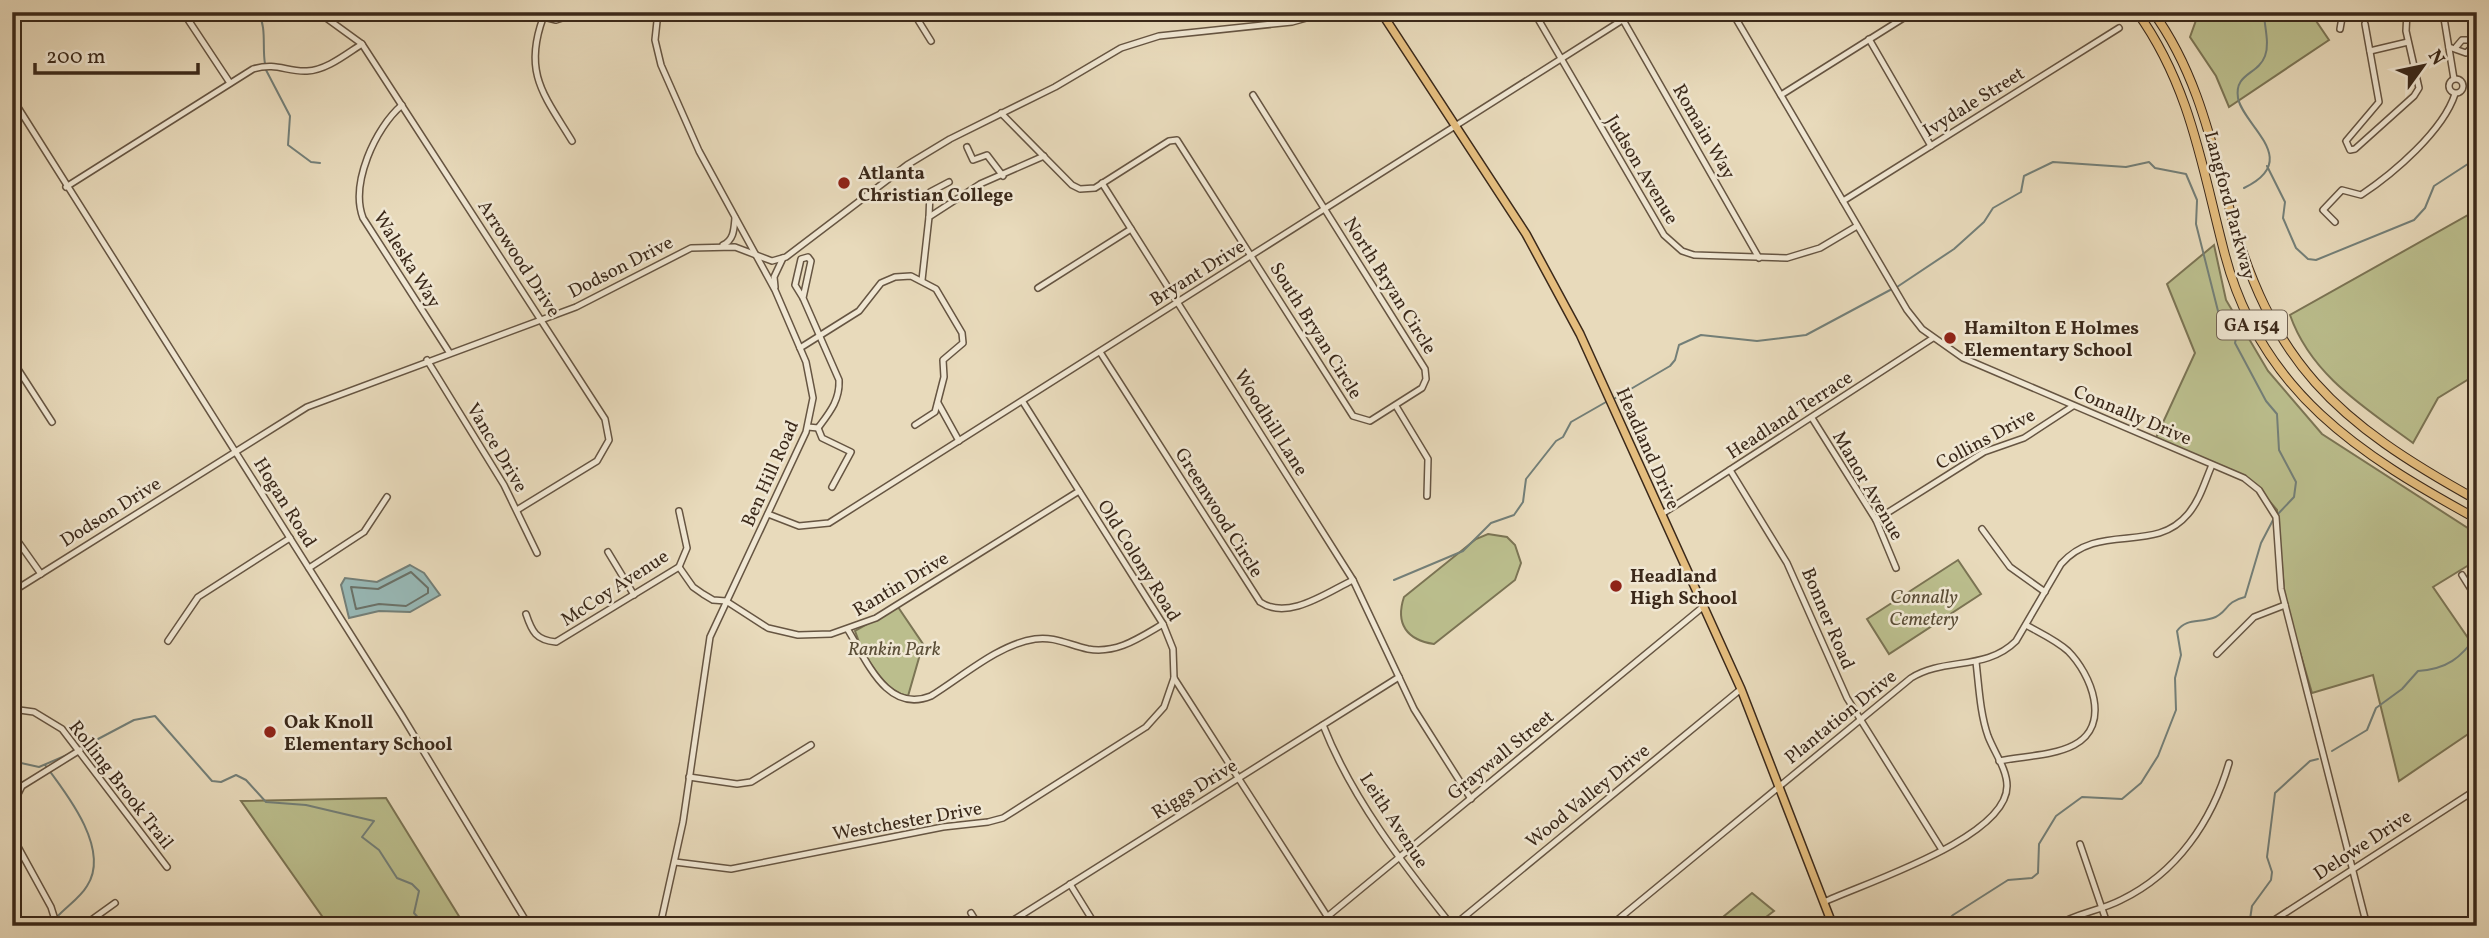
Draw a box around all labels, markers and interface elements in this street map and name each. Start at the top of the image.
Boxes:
scale bar [35,32,198,76]
north arrow [2388,32,2458,102]
text: 200 m [46,43,106,72]
text: N [2421,45,2450,71]
street label: Ivydale Street [1918,61,2030,144]
street label: Romain Way [1665,80,1741,184]
street label: Judson Avenue [1598,111,1684,230]
street label: Langford Parkway [2197,128,2261,283]
place label: Atlanta Christian College [858,161,1014,209]
marker: Atlanta Christian College [836,175,852,191]
street label: Arrowood Drive [471,195,566,323]
street label: Waleska Way [366,207,446,314]
street label: North Bryan Circle [1337,212,1442,360]
street label: Dodson Drive [564,230,678,305]
street label: Bryant Drive [1145,234,1251,313]
street label: South Bryan Circle [1263,258,1368,404]
road number: GA 154 [2217,310,2287,340]
place label: Hamilton E Holmes Elementary School [1964,316,2139,364]
marker: Hamilton E Holmes Elementary School [1942,330,1958,346]
street label: Woodhill Lane [1227,365,1313,481]
street label: Headland Terrace [1722,365,1858,466]
street label: Connally Drive [2069,379,2195,452]
street label: Headland Drive [1609,384,1686,514]
street label: Vance Drive [459,399,533,498]
street label: Collins Drive [1932,403,2040,477]
street label: Ben Hill Road [736,416,806,531]
street label: Manor Avenue [1825,426,1909,546]
street label: Greenwood Circle [1168,443,1269,583]
street label: Hogan Road [246,453,322,553]
street label: Dodson Drive [56,471,166,554]
street label: Old Colony Road [1090,495,1186,627]
street label: McCoy Avenue [556,544,674,633]
street label: Rantin Drive [848,546,954,624]
place label: Headland High School [1630,564,1738,612]
street label: Bonner Road [1794,564,1860,674]
marker: Headland High School [1608,578,1624,594]
park label: Connally Cemetery [1889,585,1959,633]
park label: Rankin Park [847,637,941,663]
street label: Plantation Drive [1780,664,1903,771]
street label: Graywall Street [1443,704,1560,807]
place label: Oak Knoll Elementary School [284,710,452,758]
street label: Rolling Brook Trail [62,715,179,855]
marker: Oak Knoll Elementary School [262,724,278,740]
street label: Wood Valley Drive [1521,738,1656,855]
street label: Riggs Drive [1147,753,1243,826]
street label: Leith Avenue [1353,768,1434,874]
street label: Westchester Drive [831,796,984,848]
street label: Delowe Drive [2309,804,2417,887]

